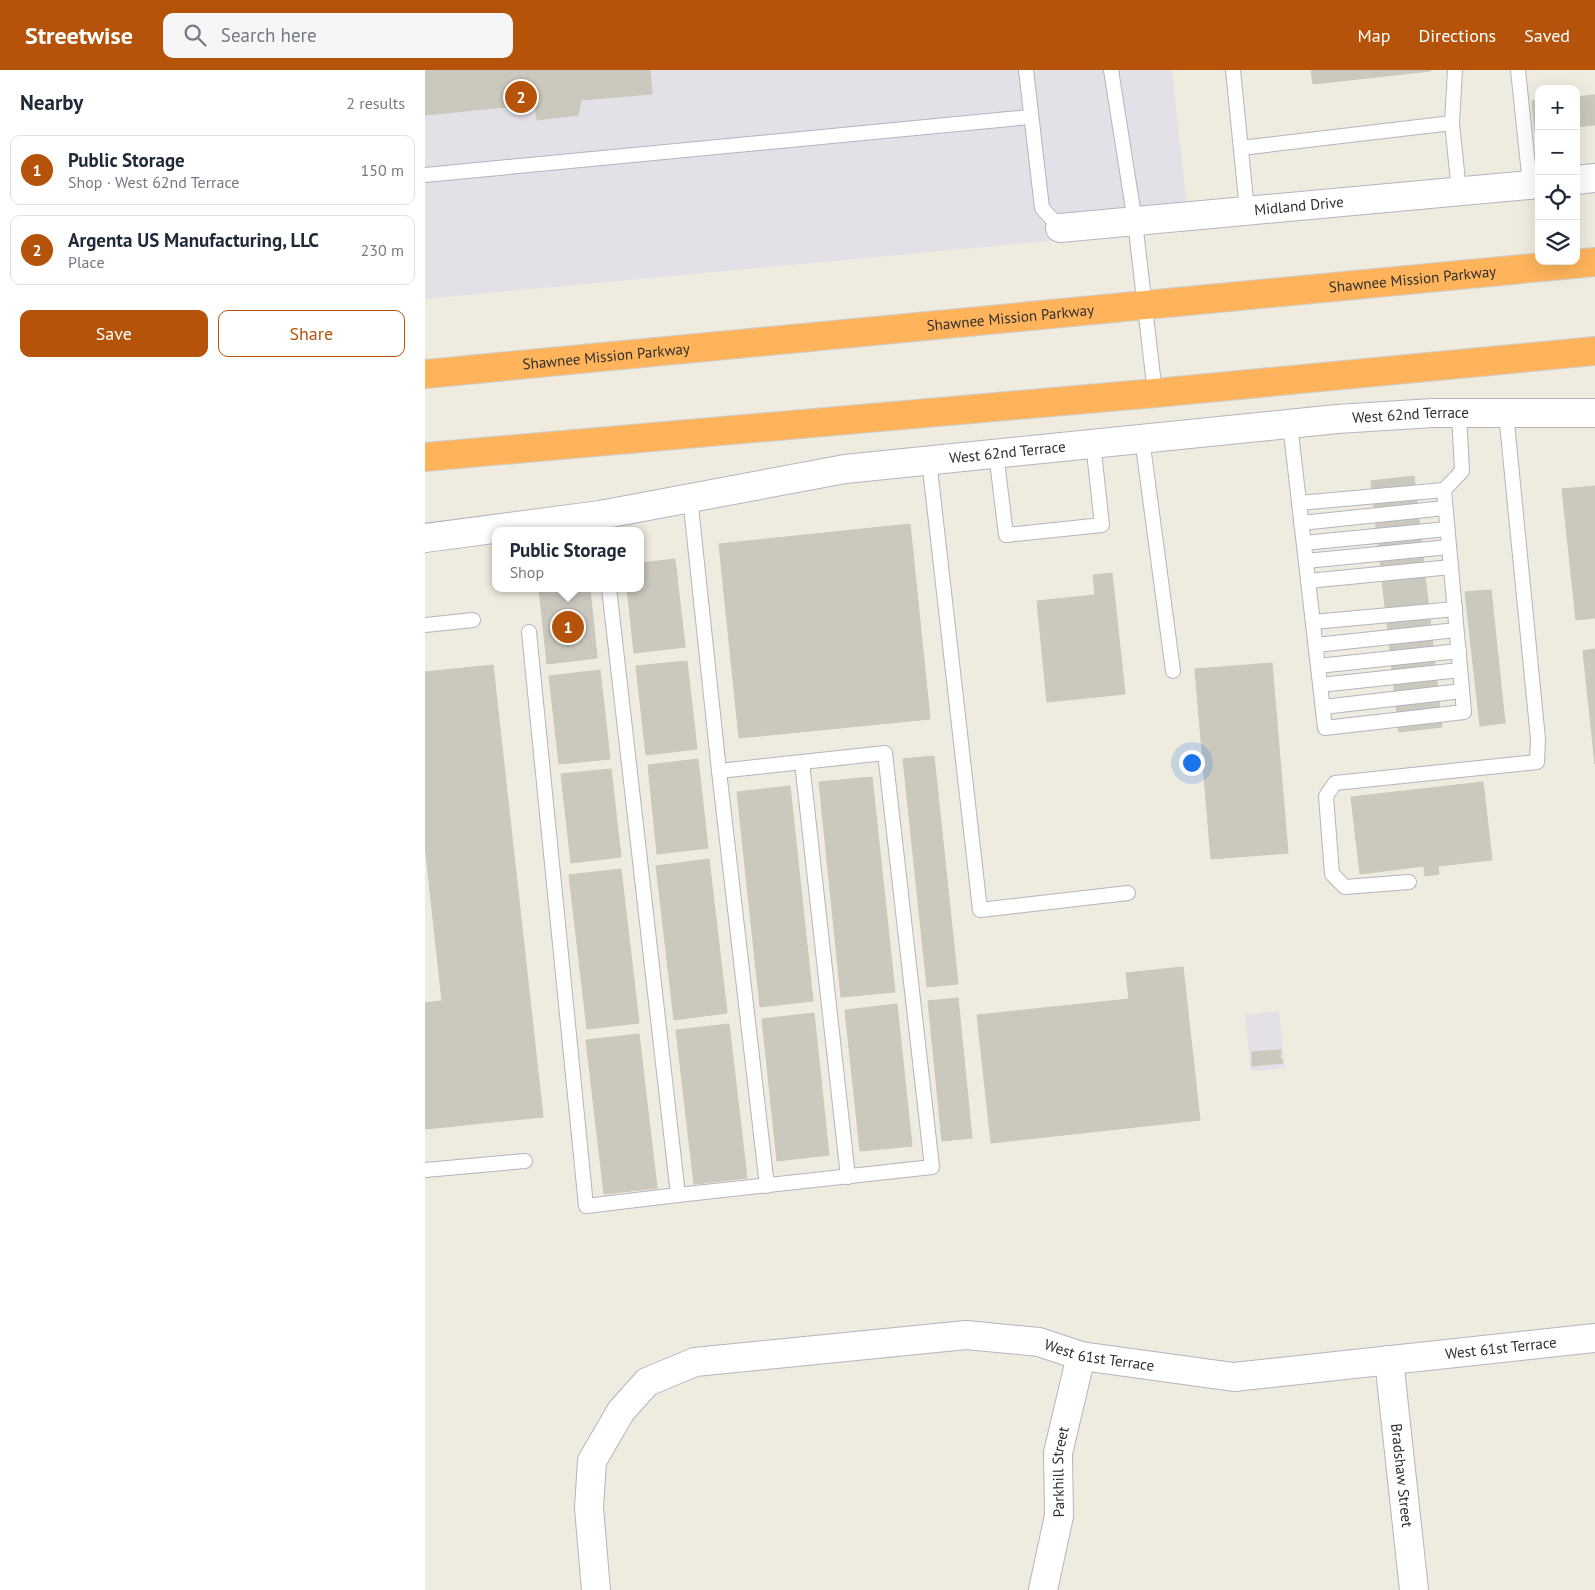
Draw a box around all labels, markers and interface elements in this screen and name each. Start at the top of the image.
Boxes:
search box [163,13,513,58]
text: Streetwise [25,20,133,51]
icon: search [181,21,209,49]
text: Search here [221,23,317,47]
text: Map [1358,24,1390,47]
text: Directions [1418,24,1496,47]
text: Saved [1524,24,1570,47]
pin: 2 [505,78,537,116]
map controls [1535,85,1580,265]
button: + [1535,85,1580,130]
text: Nearby [20,89,83,116]
text: 2 results [346,93,405,113]
button: − [1535,130,1580,175]
text: Public Storage [68,148,185,172]
text: 1 [32,160,42,180]
text: 150 m [361,160,404,180]
text: Shop · West 62nd Terrace [68,172,239,192]
button: locate [1535,175,1580,220]
street label: Midland Drive [1253,192,1345,219]
button: layers [1535,220,1580,265]
text: Argenta US Manufacturing, LLC [68,228,319,252]
text: 2 [32,240,42,260]
text: 230 m [361,240,404,260]
text: Place [68,252,105,272]
street label: Shawnee Mission Parkway [1328,262,1497,296]
street label: Shawnee Mission Parkway [926,300,1095,335]
button: Save [20,310,208,357]
button: Share [218,310,405,357]
street label: Shawnee Mission Parkway [522,339,691,374]
street label: West 62nd Terrace [1352,403,1469,427]
street label: West 62nd Terrace [948,437,1066,467]
popup [492,527,644,592]
text: Public Storage [510,538,626,562]
text: Shop [510,562,544,582]
pin: 1 [552,608,584,646]
your location [1179,750,1205,776]
street label: West 61st Terrace [1444,1332,1558,1363]
street label: West 61st Terrace [1042,1334,1156,1375]
street label: Bradshaw Street [1387,1422,1417,1528]
street label: Parkhill Street [1048,1425,1073,1517]

